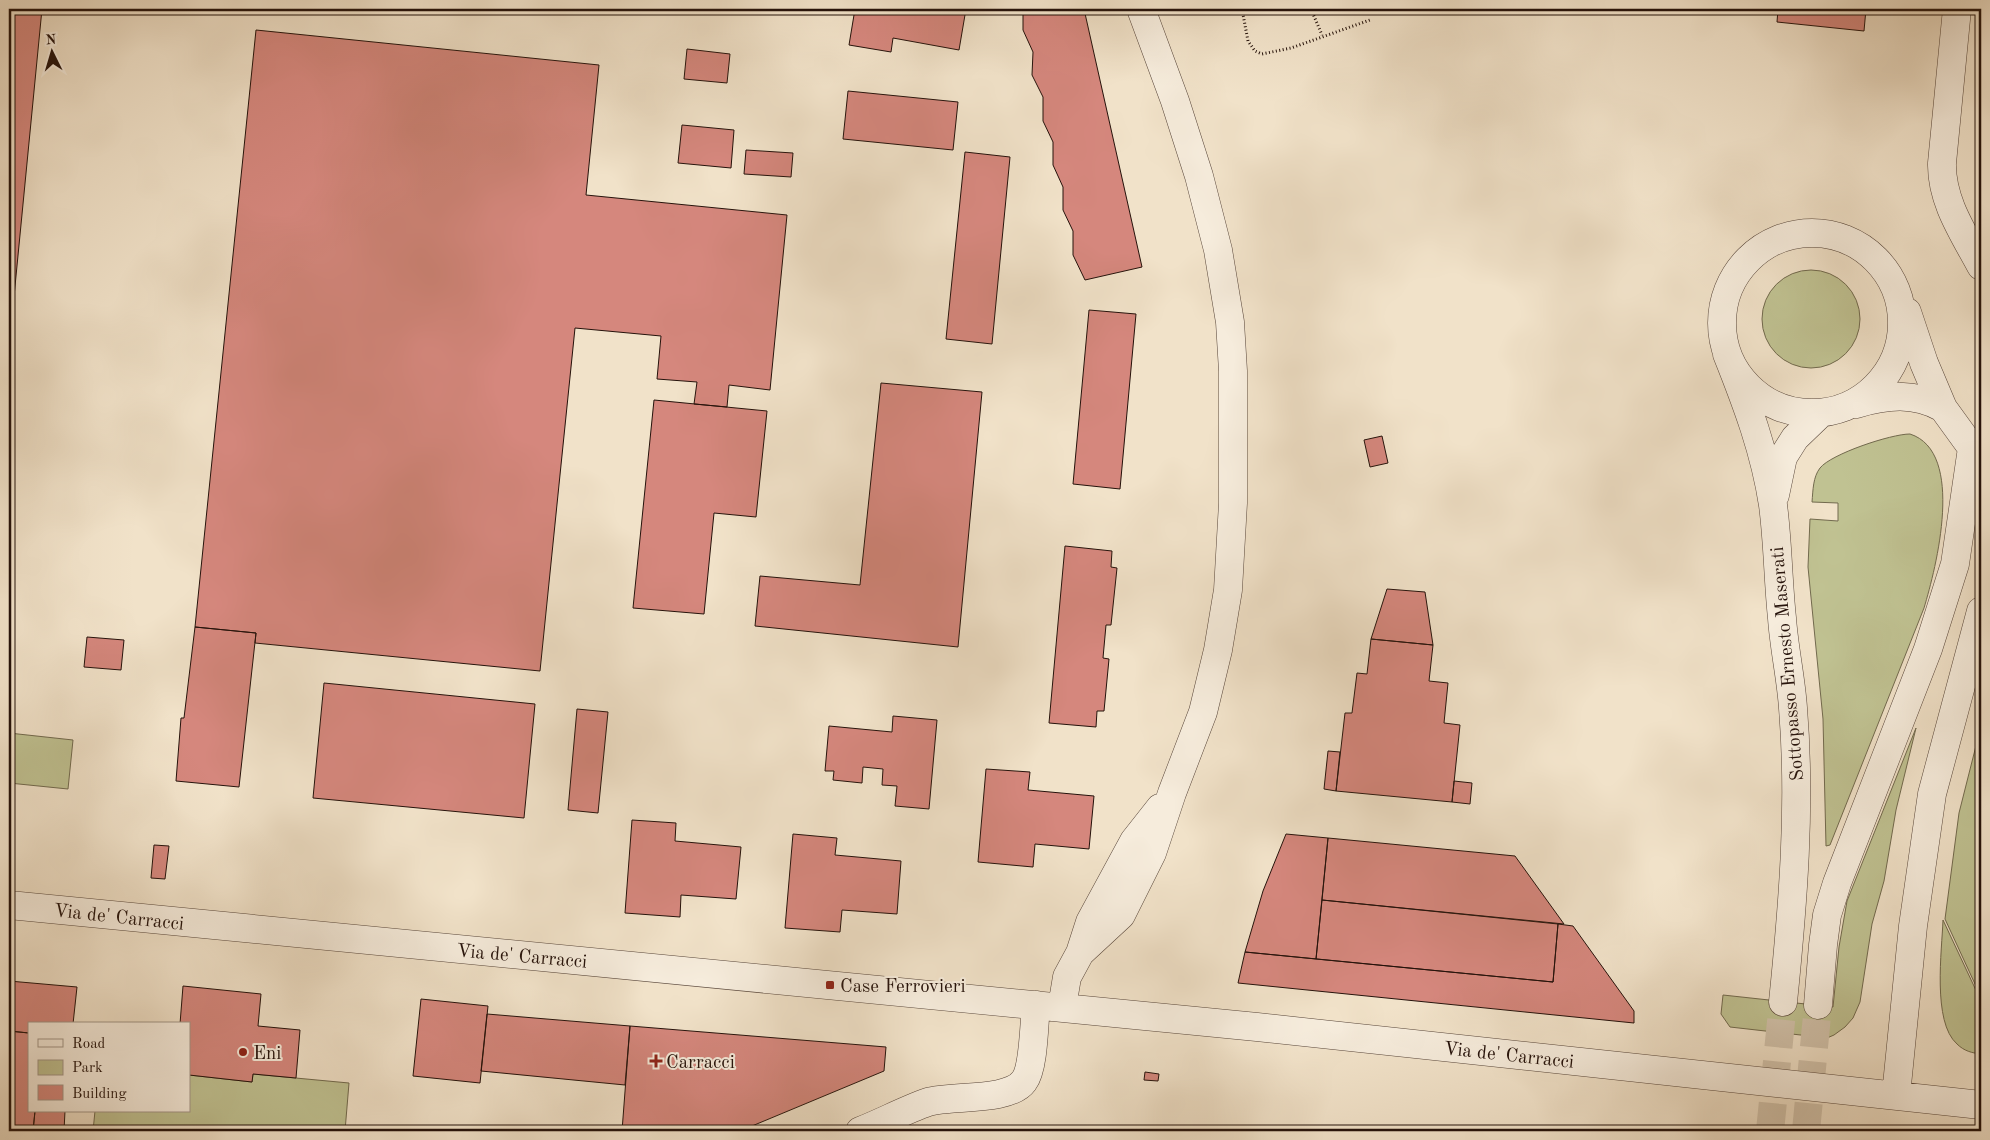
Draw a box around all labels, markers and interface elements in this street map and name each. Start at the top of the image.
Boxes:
north arrow [28,28,78,78]
text: N [45,33,57,47]
street label: Sottopasso Ernesto Maserati [1769,546,1808,782]
street label: Via de' Carracci [53,902,185,935]
street label: Via de' Carracci [456,942,588,973]
place label: Case Ferrovieri [840,978,966,997]
marker: Case Ferrovieri [824,979,836,991]
legend [28,1022,190,1112]
text: Road [72,1037,106,1052]
street label: Via de' Carracci [1443,1040,1575,1073]
place label: Eni [253,1045,282,1064]
marker: Eni [237,1046,249,1058]
place label: Carracci [666,1054,735,1073]
marker: Carracci [650,1055,662,1067]
text: Park [72,1061,103,1076]
text: Building [72,1087,127,1102]

